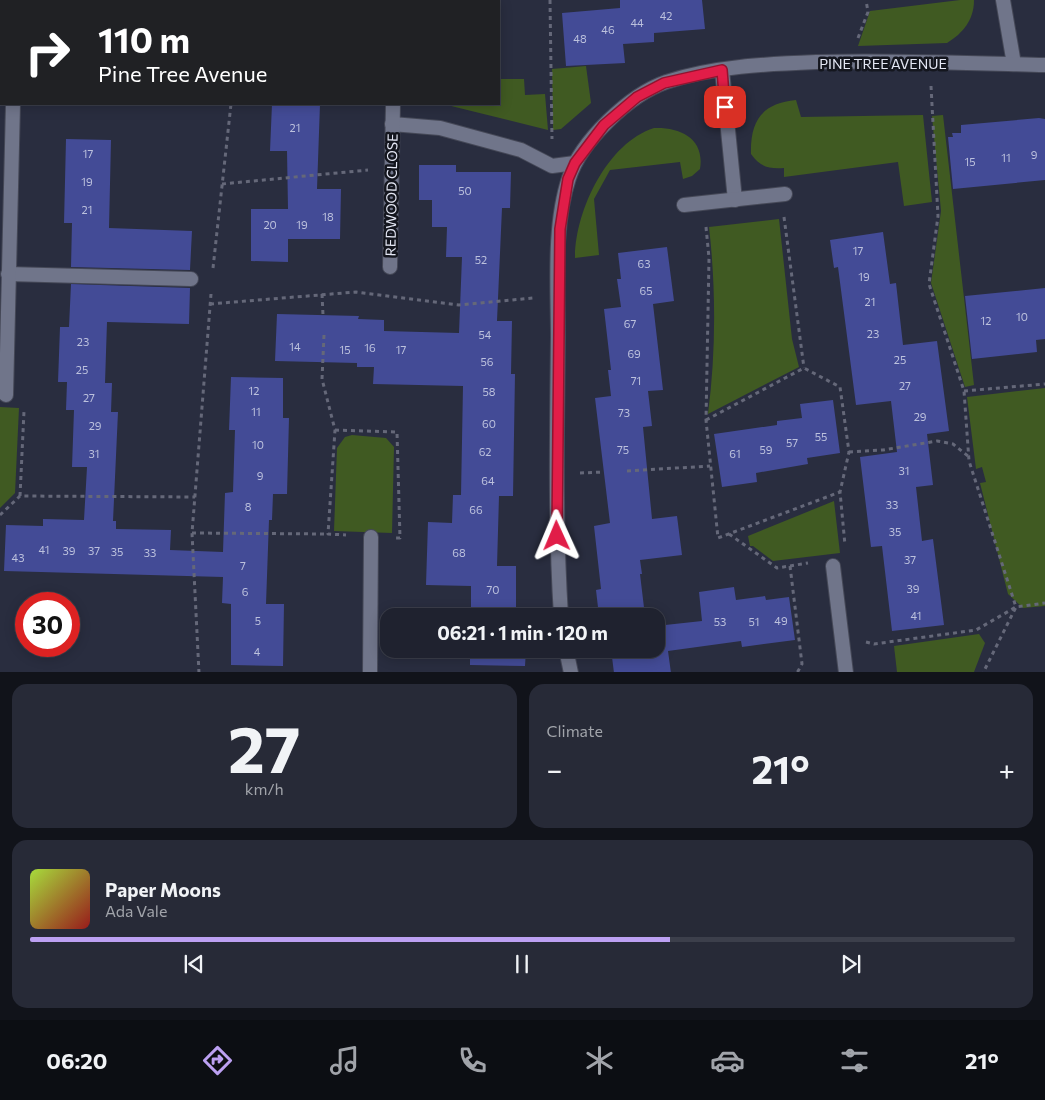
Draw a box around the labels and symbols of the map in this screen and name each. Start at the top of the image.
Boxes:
house number: 42 [660,9,672,22]
house number: 44 [630,16,644,29]
house number: 46 [601,23,615,36]
house number: 48 [573,32,587,45]
street label: PINE TREE AVENUE [819,55,947,72]
pin [704,86,746,128]
house number: 21 [290,121,300,134]
street label: REDWOOD CLOSE [381,133,401,257]
house number: 17 [83,147,93,160]
house number: 9 [1031,148,1038,161]
house number: 11 [1001,151,1011,164]
house number: 15 [964,155,976,168]
house number: 19 [81,175,93,188]
house number: 50 [458,184,472,197]
house number: 21 [82,203,92,216]
house number: 18 [322,210,334,223]
house number: 20 [263,218,277,231]
house number: 19 [296,218,308,231]
house number: 17 [853,244,863,257]
house number: 52 [475,253,487,266]
house number: 63 [638,257,650,270]
house number: 19 [858,270,870,283]
house number: 65 [640,284,653,297]
house number: 21 [865,295,875,308]
house number: 10 [1016,310,1028,323]
house number: 12 [981,314,991,327]
house number: 67 [624,317,636,330]
house number: 23 [867,327,879,340]
house number: 54 [479,328,492,341]
house number: 23 [77,335,89,348]
house number: 14 [289,340,301,353]
house number: 16 [364,341,376,354]
house number: 15 [339,343,351,356]
house number: 17 [396,343,406,356]
house number: 69 [627,347,641,360]
house number: 25 [894,353,906,366]
house number: 56 [481,355,494,368]
house number: 25 [76,363,88,376]
house number: 71 [631,374,641,387]
house number: 27 [899,379,911,392]
house number: 12 [249,384,259,397]
house number: 58 [483,385,496,398]
house number: 27 [83,391,95,404]
house number: 11 [251,405,261,418]
house number: 73 [618,406,630,419]
house number: 29 [914,410,927,423]
house number: 60 [482,417,496,430]
house number: 29 [89,419,102,432]
house number: 55 [815,430,827,443]
house number: 57 [786,436,798,449]
house number: 10 [252,438,264,451]
house number: 75 [617,443,629,456]
house number: 59 [760,443,773,456]
house number: 62 [479,445,491,458]
house number: 31 [89,447,99,460]
house number: 61 [729,447,741,460]
house number: 31 [899,464,909,477]
house number: 9 [257,469,264,482]
house number: 64 [481,474,495,487]
house number: 33 [886,498,898,511]
house number: 8 [245,500,252,513]
house number: 66 [469,503,483,516]
position arrow [530,509,582,561]
house number: 35 [889,525,901,538]
house number: 41 [39,543,49,556]
house number: 39 [63,544,76,557]
house number: 37 [88,544,100,557]
house number: 35 [111,545,123,558]
house number: 33 [144,546,156,559]
house number: 68 [452,546,466,559]
house number: 43 [12,551,24,564]
house number: 37 [904,553,916,566]
house number: 7 [240,559,246,572]
house number: 39 [907,582,920,595]
house number: 70 [487,583,499,596]
house number: 6 [242,585,249,598]
speed limit sign: 30 [15,592,80,657]
house number: 41 [911,609,921,622]
house number: 5 [255,614,261,627]
house number: 49 [774,614,788,627]
house number: 53 [714,615,726,628]
house number: 51 [748,615,760,628]
house number: 4 [254,645,261,658]

